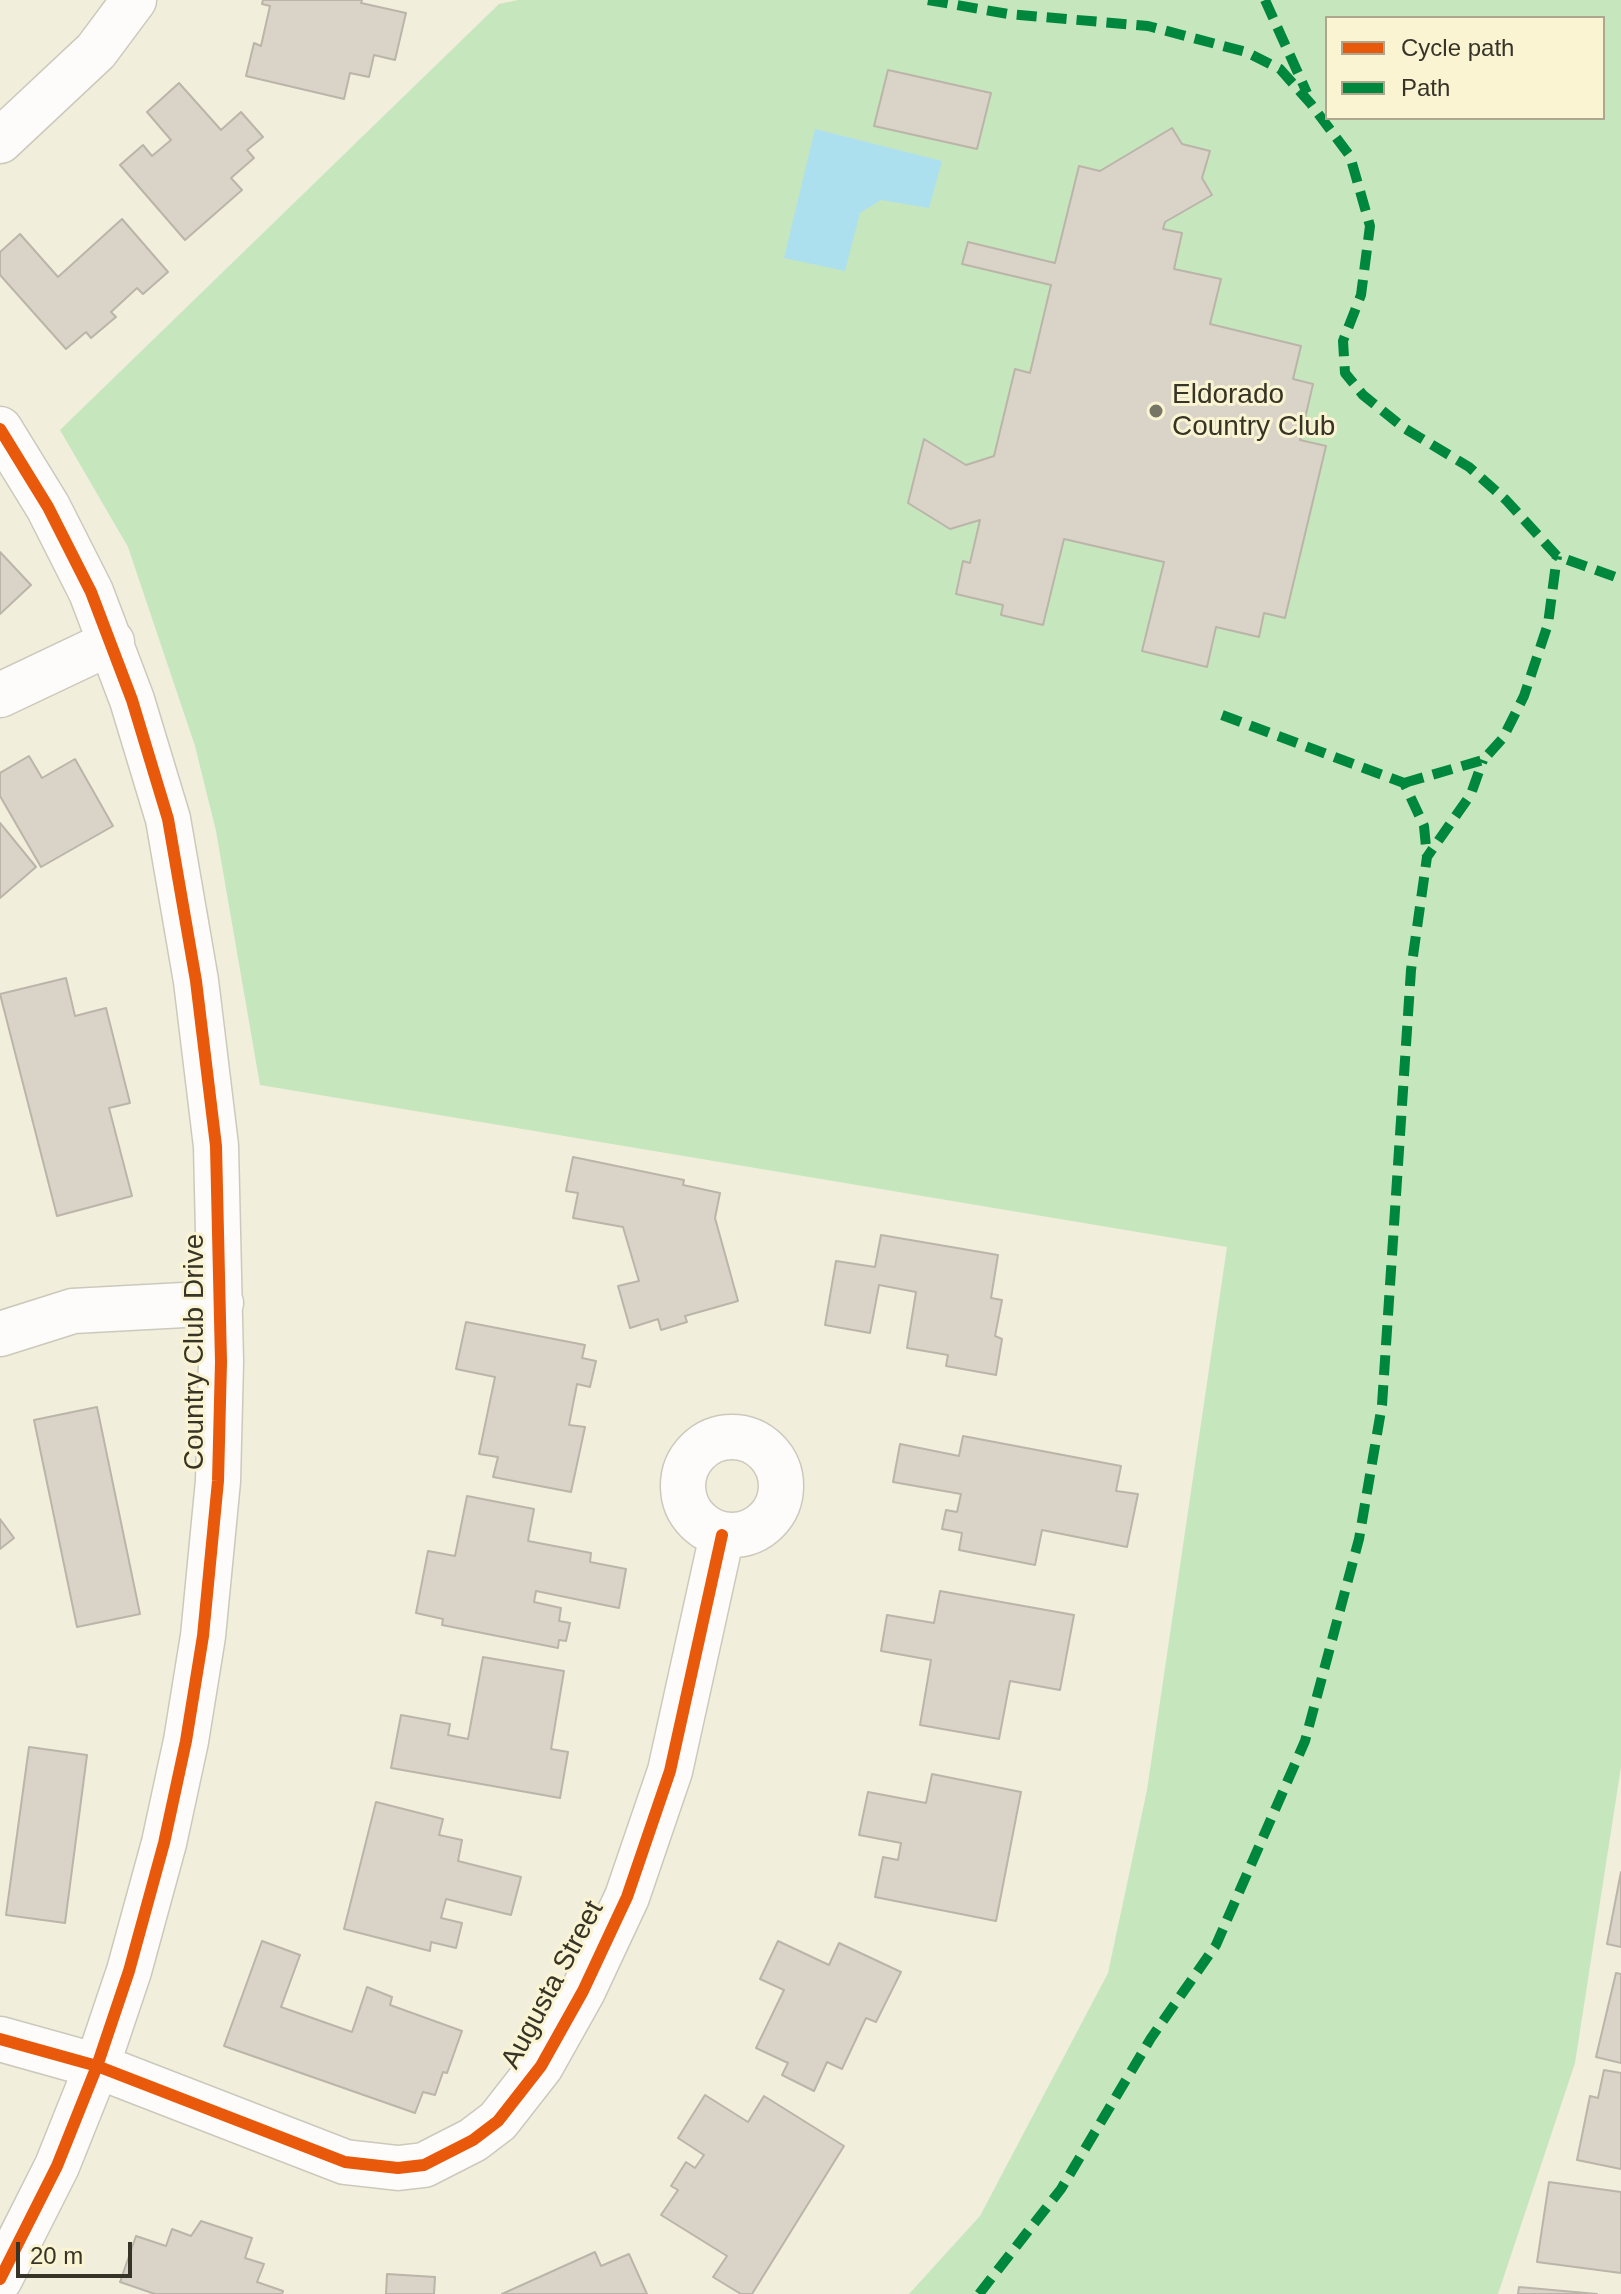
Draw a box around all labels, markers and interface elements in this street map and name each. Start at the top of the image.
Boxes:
legend [1325,16,1605,120]
text: Cycle path [1401,34,1514,61]
text: Path [1401,74,1450,101]
place label: Eldorado Country Club [1172,378,1335,444]
marker: Eldorado Country Club [1147,402,1165,420]
street label: Country Club Drive [178,1234,212,1470]
street label: Augusta Street [495,1895,611,2075]
scale bar [20,2226,136,2276]
text: 20 m [30,2242,83,2269]

